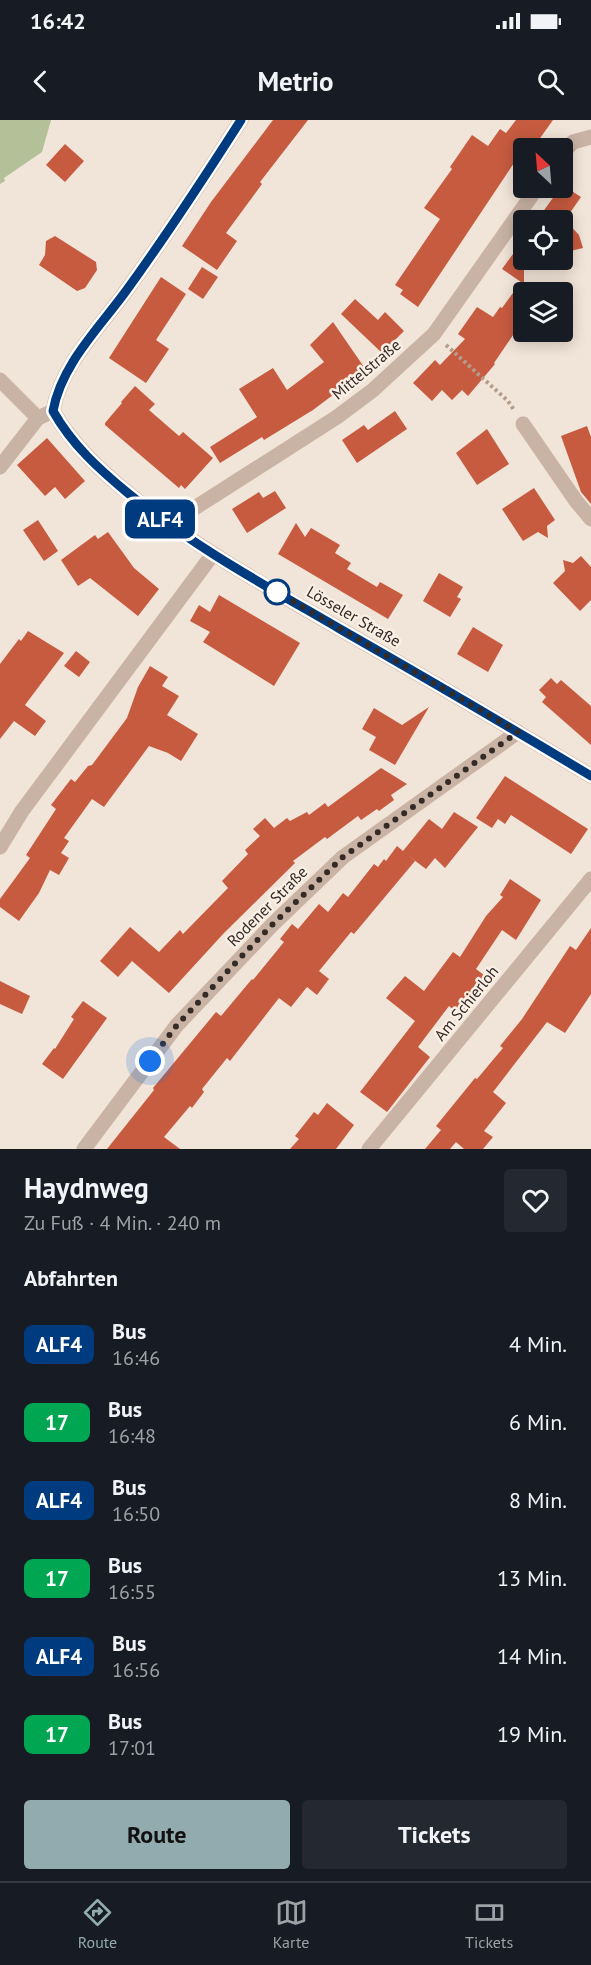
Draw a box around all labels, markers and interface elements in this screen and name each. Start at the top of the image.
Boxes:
text: 16:42 [30,7,86,35]
text: Metrio [258,64,333,98]
icon: back [24,65,57,98]
icon: search [534,65,567,98]
north arrow [513,138,573,198]
map controls [513,138,573,342]
button: locate [513,210,573,270]
button: layers [513,282,573,342]
street label: Mittelstraße [328,334,404,404]
line badge: ALF4 [118,500,202,538]
text: ALF4 [137,506,183,533]
unlabelled marker [264,579,290,605]
street label: Lösseler Straße [304,581,404,651]
street label: Rodener Straße [223,862,311,950]
street label: Am Schierloh [430,961,502,1045]
your location [135,1046,165,1076]
text: Haydnweg [24,1169,149,1206]
button: heart [504,1169,567,1232]
text: Zu Fuß · 4 Min. · 240 m [24,1210,221,1236]
text: Abfahrten [24,1264,118,1292]
text: Bus [112,1317,146,1345]
text: 4 Min. [509,1330,567,1358]
text: ALF4 [36,1331,82,1358]
text: 16:46 [112,1345,160,1371]
text: Bus [108,1395,142,1423]
text: 6 Min. [509,1408,567,1436]
text: 17 [45,1409,69,1436]
text: 16:48 [108,1423,156,1449]
text: Bus [112,1473,146,1501]
text: 8 Min. [509,1486,567,1514]
text: ALF4 [36,1487,82,1514]
text: 16:50 [112,1501,160,1527]
text: Bus [108,1551,142,1579]
text: 13 Min. [497,1564,567,1592]
text: 17 [45,1565,69,1592]
text: 16:55 [108,1579,156,1605]
text: Bus [112,1629,146,1657]
text: 14 Min. [497,1642,567,1670]
text: ALF4 [36,1643,82,1670]
text: 16:56 [112,1657,160,1683]
text: Bus [108,1707,142,1735]
text: 19 Min. [497,1720,567,1748]
text: 17 [45,1721,69,1748]
text: 17:01 [108,1735,156,1761]
button: Route [24,1800,290,1869]
button: Tickets [302,1800,567,1869]
tab: Route [78,1896,117,1952]
tab: Karte [273,1896,309,1952]
tab: Tickets [465,1896,513,1952]

